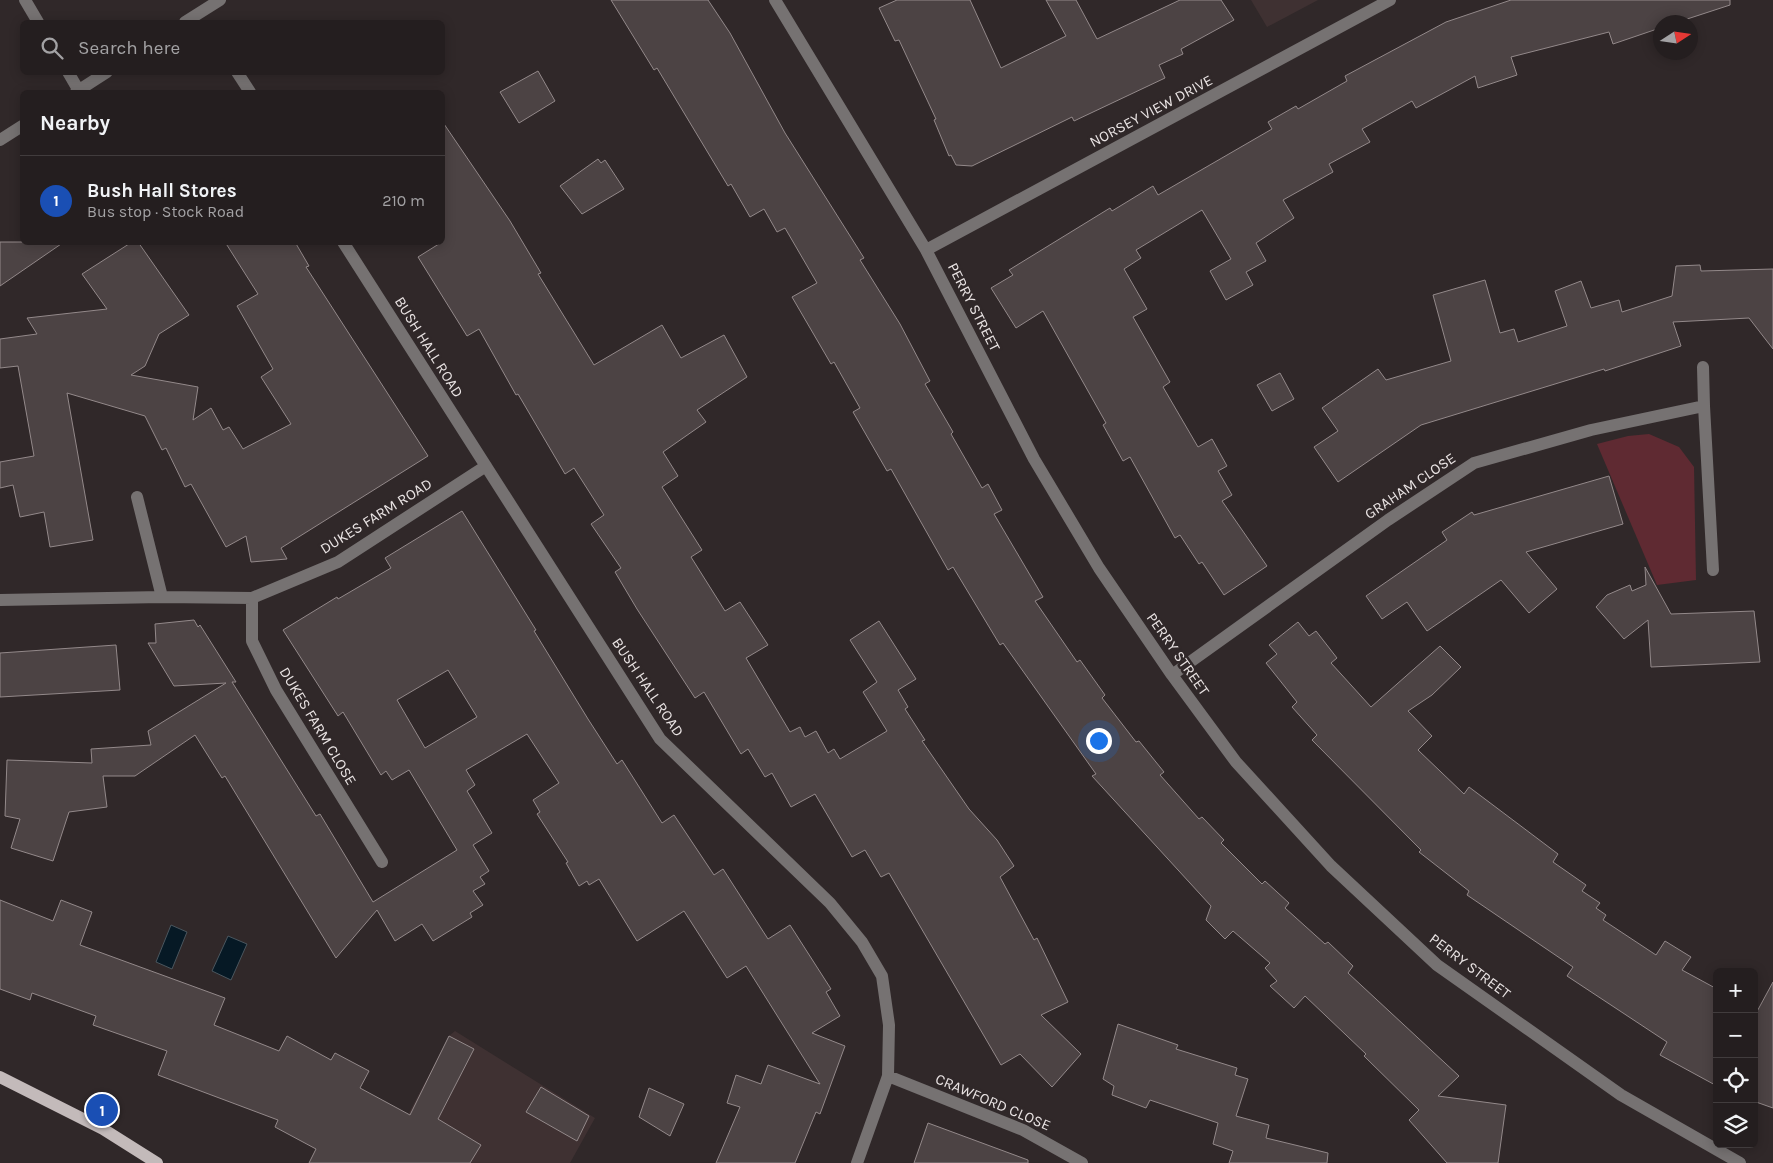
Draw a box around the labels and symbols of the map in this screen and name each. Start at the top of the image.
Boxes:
north arrow [1653,15,1698,60]
street label: NORSEY VIEW DRIVE [1086,71,1216,151]
street label: PERRY STREET [944,260,1004,355]
street label: BUSH HALL ROAD [391,293,467,401]
street label: GRAHAM CLOSE [1361,449,1459,523]
street label: DUKES FARM ROAD [317,474,435,558]
street label: PERRY STREET [1143,609,1213,699]
street label: BUSH HALL ROAD [608,634,688,740]
street label: DUKES FARM CLOSE [276,664,360,788]
your location [1086,728,1112,754]
street label: PERRY STREET [1426,930,1515,1003]
street label: CRAWFORD CLOSE [933,1070,1053,1134]
pin: 1 [86,1091,118,1129]

